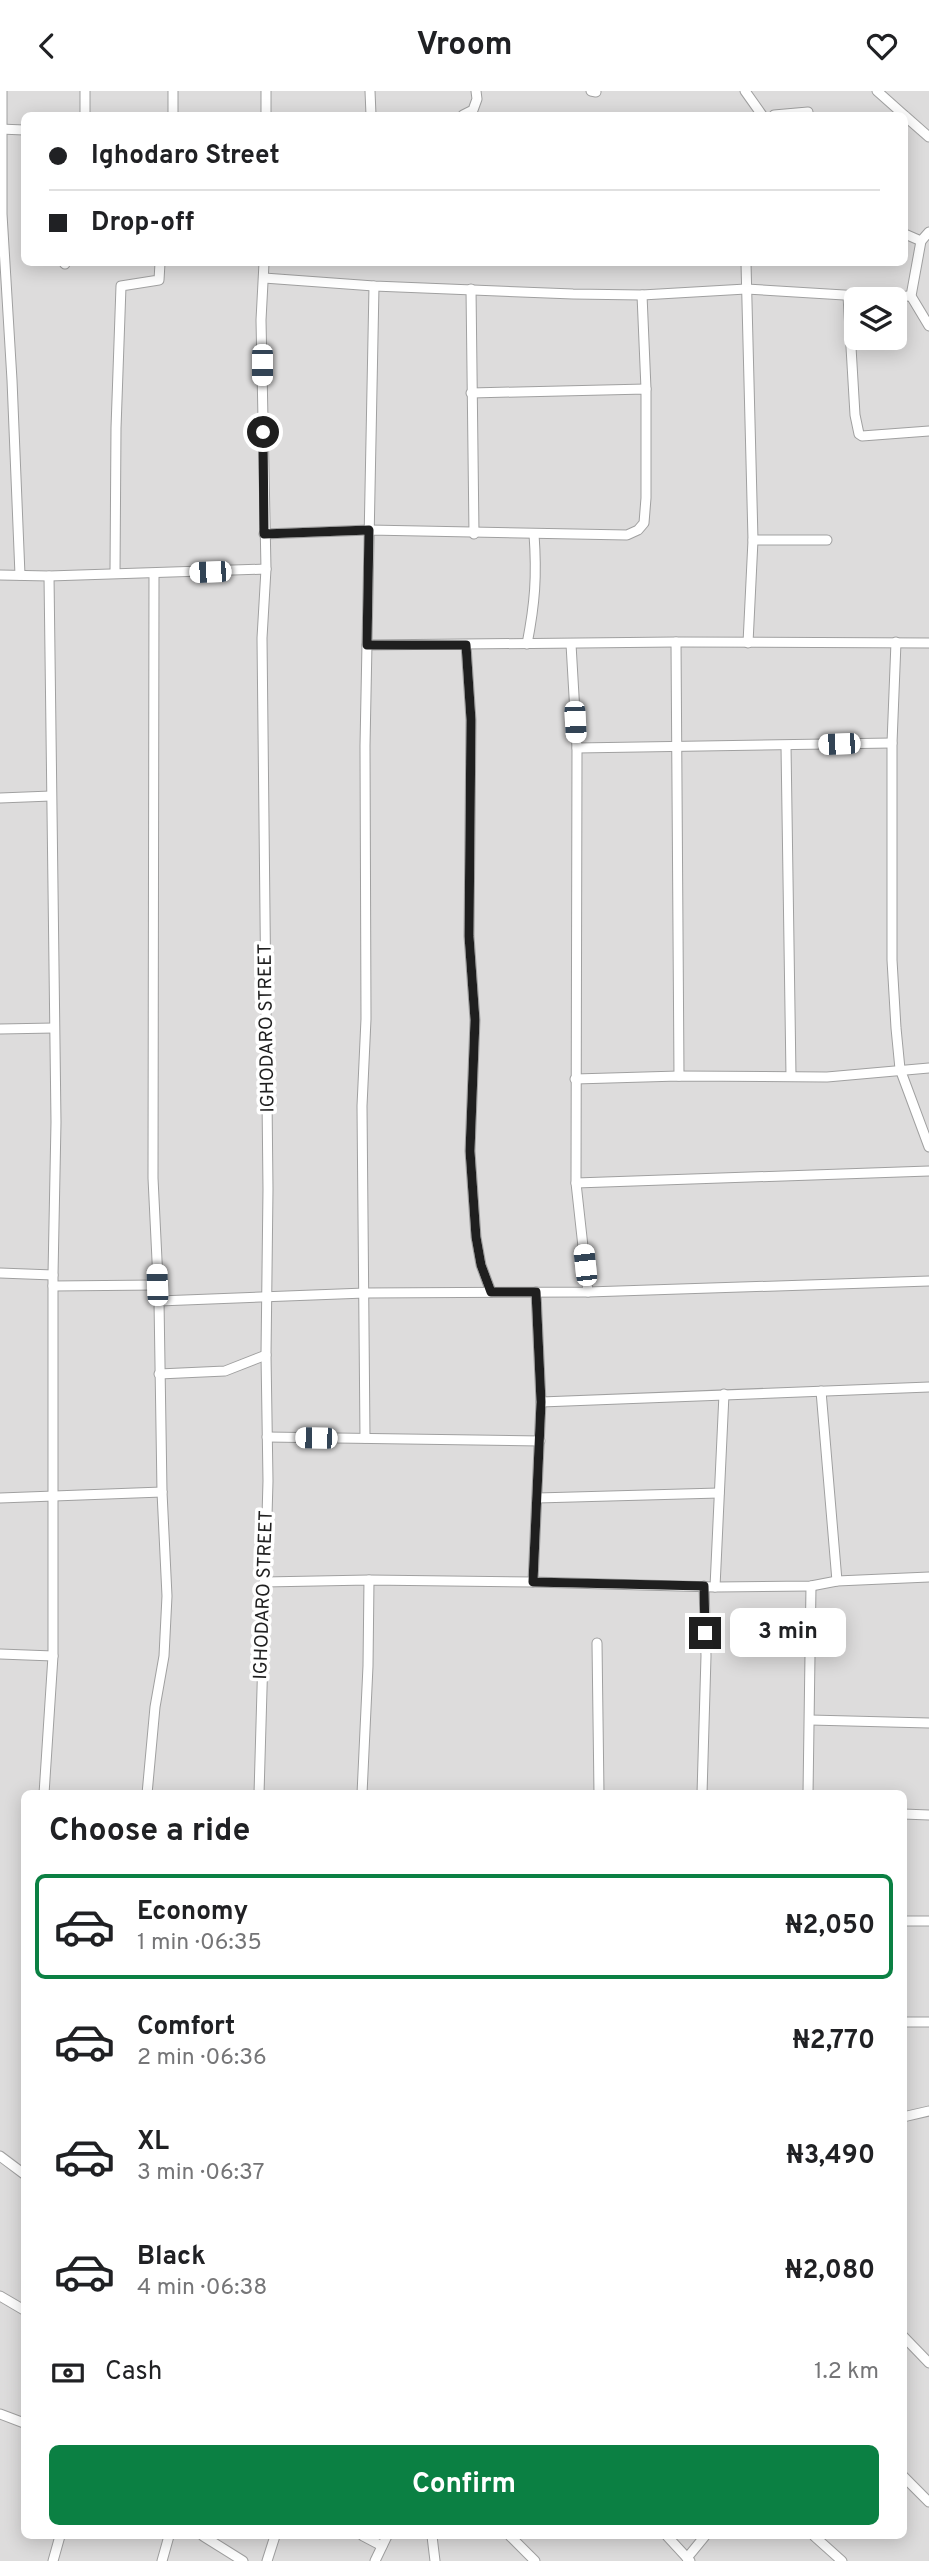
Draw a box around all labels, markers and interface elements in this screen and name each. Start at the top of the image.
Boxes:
text: Vroom [416,26,513,66]
icon: back [28,27,66,65]
icon: heart [863,27,901,65]
text: Ighodaro Street [91,140,280,173]
text: Drop-off [91,207,194,240]
map controls [844,287,907,350]
button: layers [844,287,907,350]
car [252,344,273,386]
route start [247,416,279,448]
car [189,561,232,583]
car [564,700,587,744]
car [818,733,861,755]
street label: IGHODARO STREET [254,943,280,1113]
car [573,1243,598,1287]
car [146,1264,169,1306]
car [295,1427,338,1449]
street label: IGHODARO STREET [249,1510,279,1680]
callout: 3 min [730,1609,845,1657]
route end [689,1617,721,1649]
text: 3 min [758,1618,818,1647]
text: Choose a ride [49,1812,250,1852]
icon: car [53,1895,116,1958]
text: Economy [137,1896,248,1929]
text: ₦2,050 [785,1910,875,1943]
text: 1 min · 06:35 [137,1929,262,1958]
icon: car [53,2010,116,2073]
text: Comfort [137,2011,235,2044]
text: ₦2,770 [792,2025,875,2058]
text: 2 min · 06:36 [137,2044,267,2073]
icon: car [53,2125,116,2188]
text: XL [137,2126,169,2159]
text: ₦3,490 [786,2140,875,2173]
text: 3 min · 06:37 [137,2159,265,2188]
icon: car [53,2240,116,2303]
text: Black [137,2241,206,2274]
text: ₦2,080 [785,2255,875,2288]
text: 4 min · 06:38 [137,2274,267,2303]
icon: cash [49,2354,87,2392]
text: Cash [105,2356,162,2389]
text: 1.2 km [814,2358,879,2387]
button: Confirm [49,2445,879,2525]

